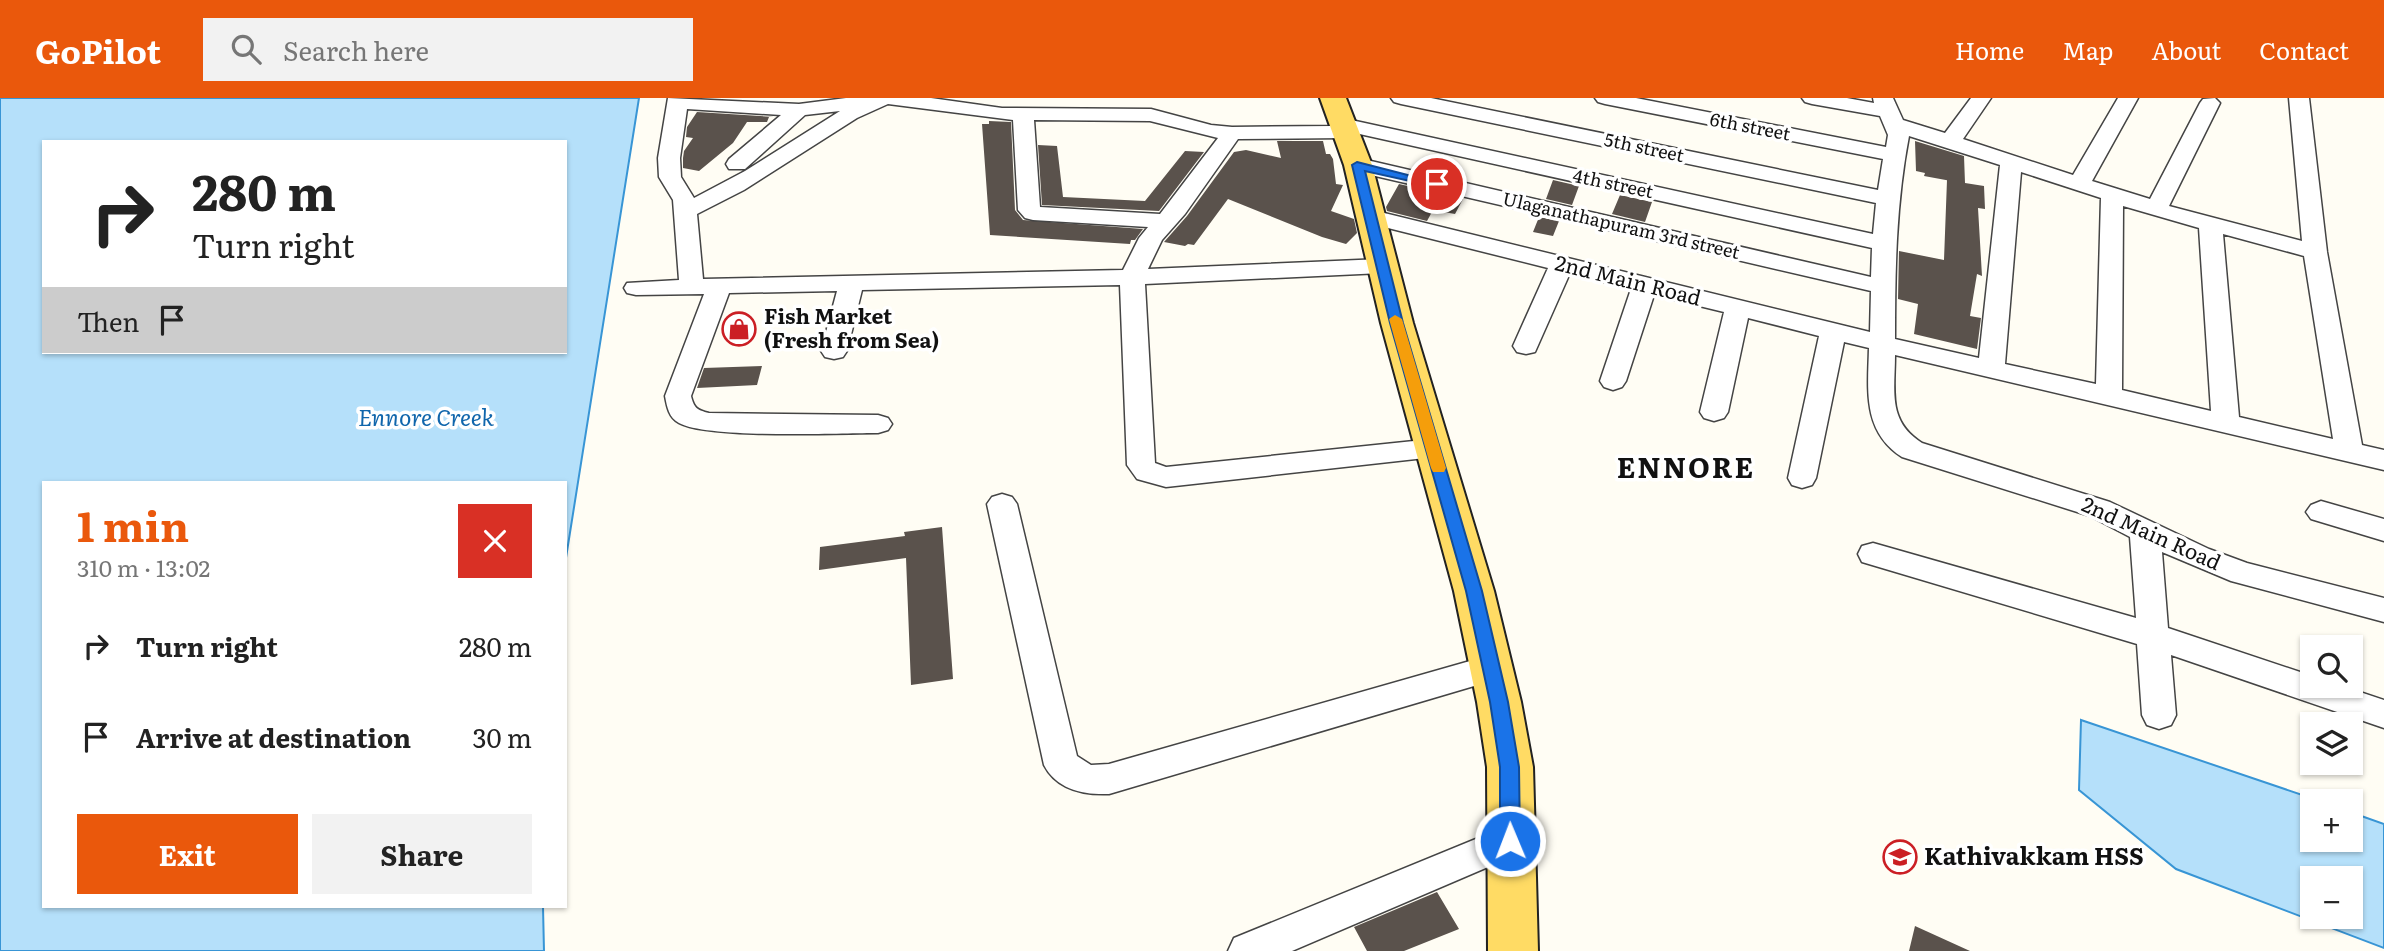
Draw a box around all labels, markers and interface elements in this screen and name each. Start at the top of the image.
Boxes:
search box [203,18,693,81]
text: GoPilot [35,25,161,74]
icon: search [227,30,265,68]
text: Search here [283,30,429,69]
text: Home [1955,32,2024,67]
text: Map [2062,32,2113,67]
text: About [2151,32,2221,67]
text: Contact [2259,32,2349,67]
street label: 6th street [1708,105,1793,147]
street label: 5th street [1602,125,1687,168]
text: 280 m [192,153,336,226]
pin [1407,154,1467,214]
street label: 4th street [1571,161,1657,204]
icon: arrive [1418,165,1456,203]
icon: right [77,168,168,259]
street label: Ulaganathapuram 3rd street [1500,184,1743,265]
text: Turn right [192,220,354,268]
street label: 2nd Main Road [1552,245,1705,312]
place label: Fish Market (Fresh from Sea) [764,299,939,354]
text: Then [77,301,139,340]
icon: arrive [153,301,191,339]
shop icon: Fish Market (Fresh from Sea) [720,310,758,348]
water label: Ennore Creek [358,399,494,433]
district label: ENNORE [1617,445,1755,487]
street label: 2nd Main Road [2077,487,2227,576]
text: 1 min [77,493,189,555]
button: close [458,504,532,578]
text: 310 m · 13:02 [77,550,210,584]
text: Turn right [136,626,278,665]
text: 280 m [459,626,532,665]
icon: right [77,627,115,665]
map controls [2300,635,2363,929]
button: search [2300,635,2363,698]
button: layers [2300,712,2363,775]
text: Arrive at destination [136,717,411,756]
text: 30 m [472,717,532,756]
icon: arrive [77,718,115,756]
button: + [2300,789,2363,852]
position arrow [1473,804,1547,878]
button: Exit [77,814,298,894]
button: Share [312,814,532,894]
place label: Kathivakkam HSS [1924,837,2144,872]
school or university icon: Kathivakkam HSS [1881,838,1919,876]
button: − [2300,866,2363,929]

